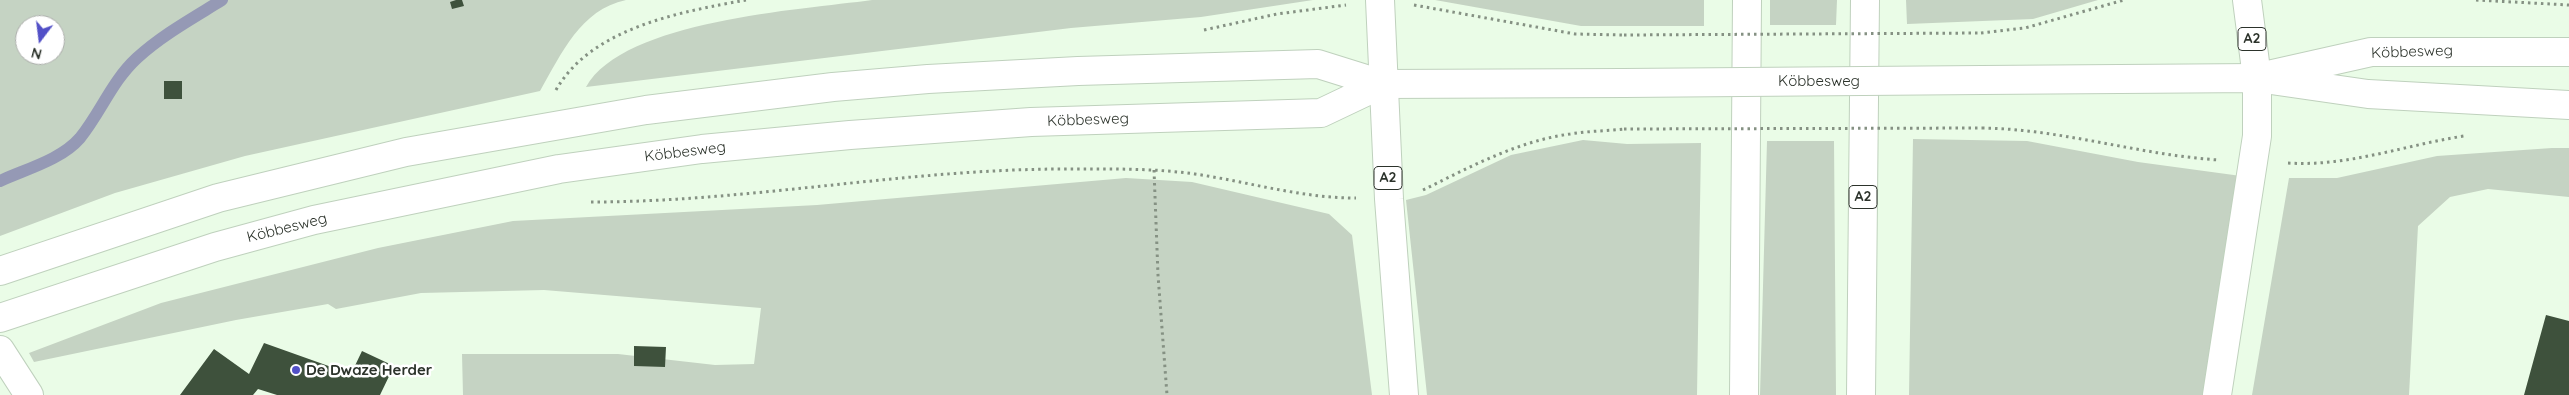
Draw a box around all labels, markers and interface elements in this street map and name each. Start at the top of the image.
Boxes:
north arrow [15,15,65,65]
road number: A2 [2238,28,2266,50]
street label: Köbbesweg [2371,42,2453,62]
text: N [29,43,44,64]
street label: Köbbesweg [1778,72,1860,90]
street label: Köbbesweg [1047,110,1129,130]
street label: Köbbesweg [643,138,727,166]
road number: A2 [1374,167,1402,190]
road number: A2 [1849,186,1877,208]
street label: Köbbesweg [245,209,329,247]
place label: De Dwaze Herder [306,361,432,379]
marker: De Dwaze Herder [290,364,302,376]

